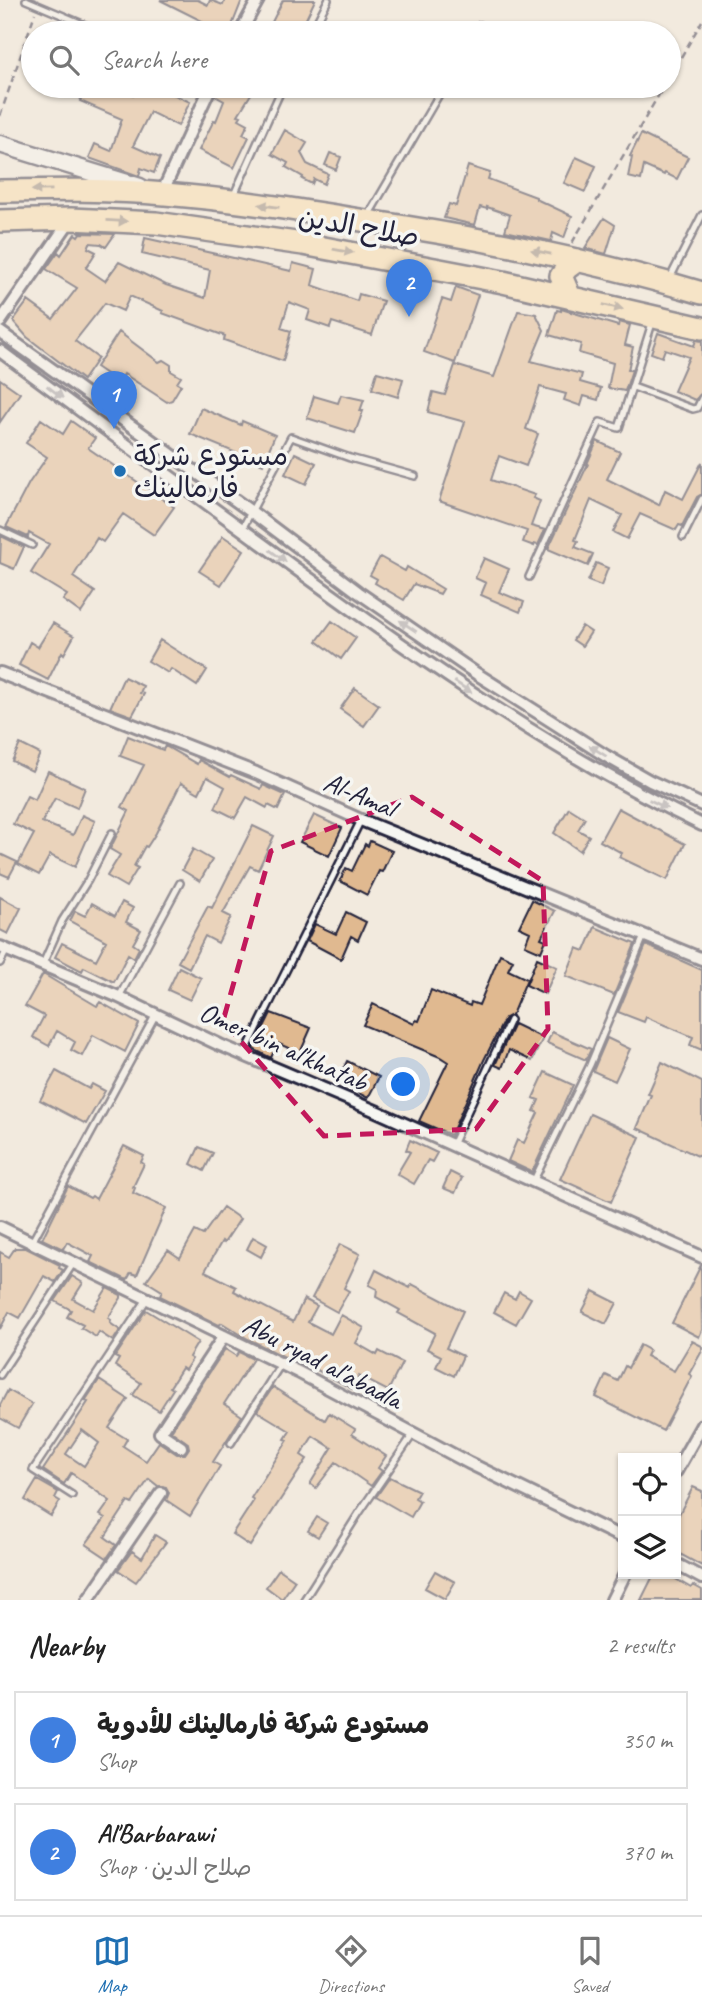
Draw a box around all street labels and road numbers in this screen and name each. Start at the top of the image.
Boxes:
street label: صلاح الدين [296,199,422,255]
street label: Al-Amal [319,764,406,827]
street label: Omer bin al'khatab [194,994,375,1100]
street label: Abu ryad al'abadla [237,1306,411,1418]

